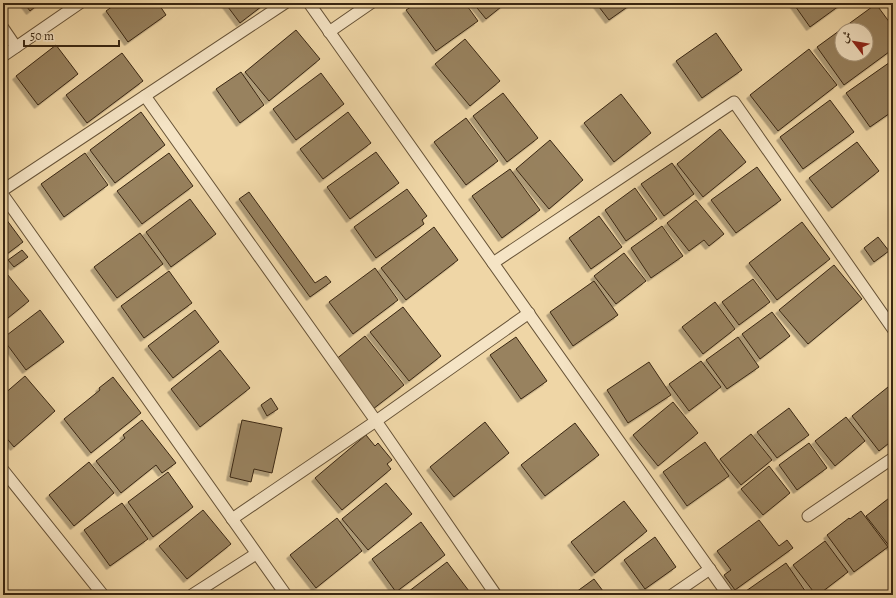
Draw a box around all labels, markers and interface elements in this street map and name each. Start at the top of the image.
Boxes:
scale bar [24,22,119,48]
north arrow [834,22,874,62]
text: 50 m [30,28,54,44]
text: ش [837,28,855,46]

